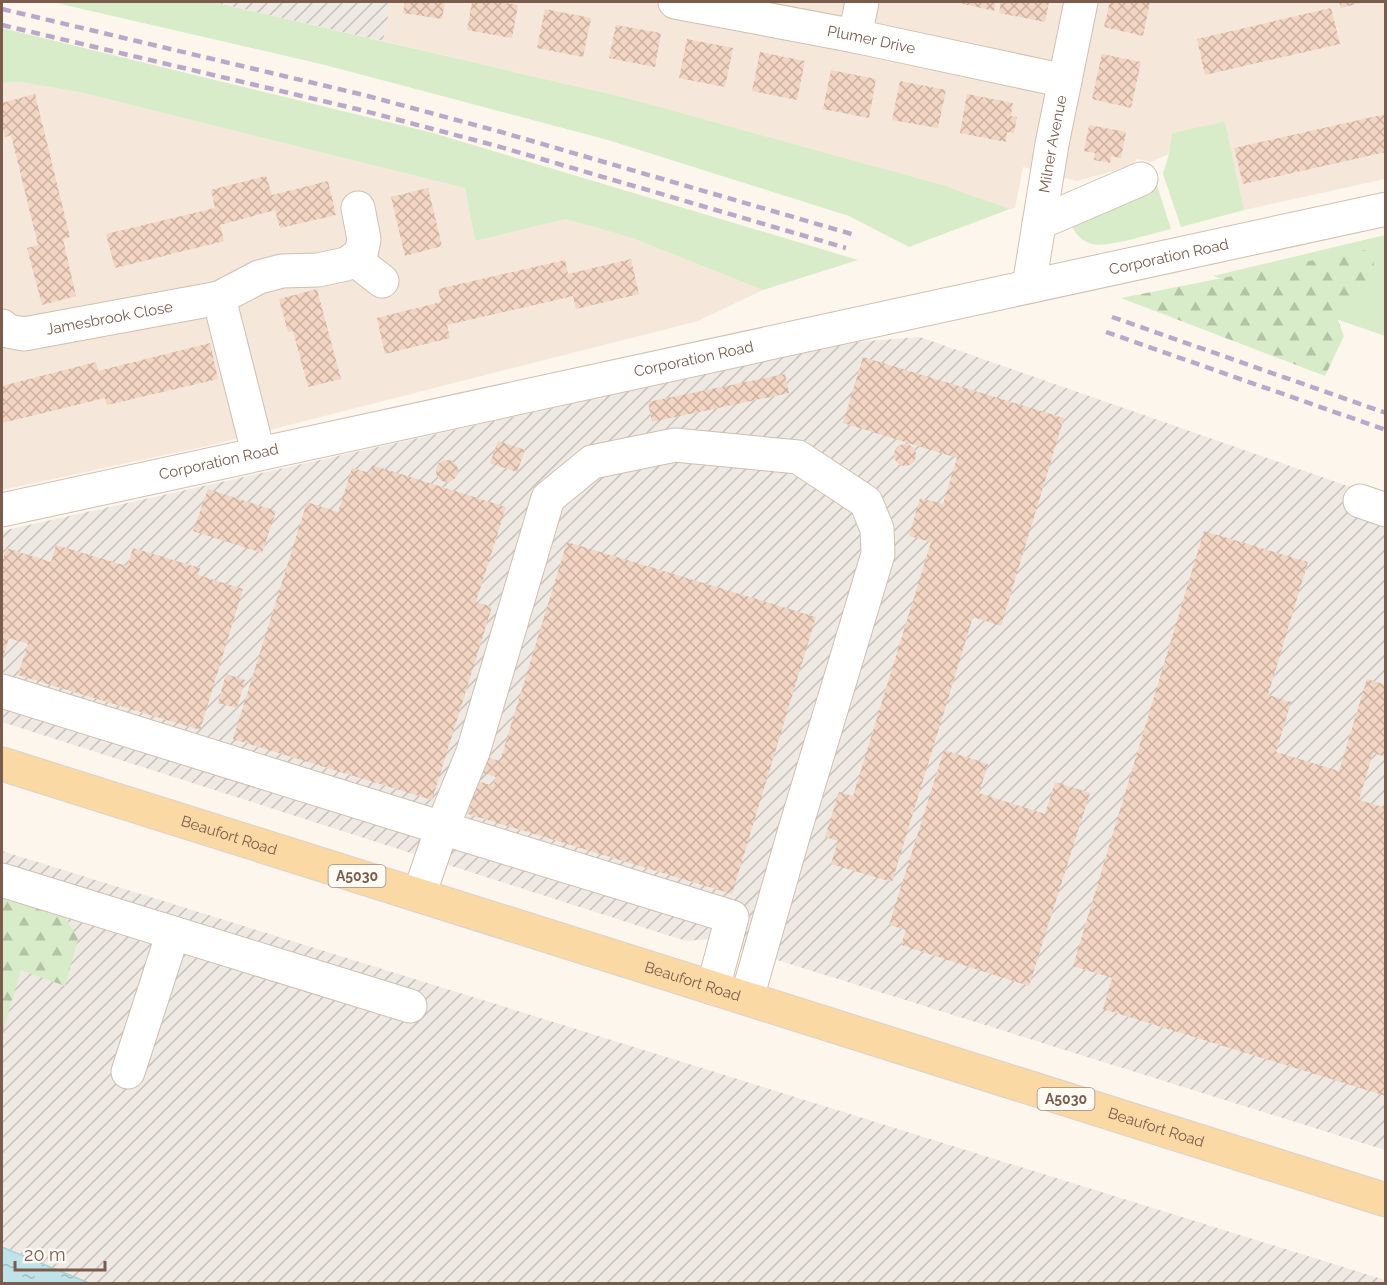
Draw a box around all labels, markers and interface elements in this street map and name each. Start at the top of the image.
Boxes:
street label: Plumer Drive [826,22,917,58]
street label: Milner Avenue [1035,93,1071,194]
street label: Corporation Road [1107,235,1230,279]
street label: Jamesbrook Close [45,298,174,339]
street label: Corporation Road [632,338,755,381]
street label: Corporation Road [157,440,280,484]
street label: Beaufort Road [179,812,279,859]
road number: A5030 [328,865,386,887]
street label: Beaufort Road [642,958,743,1005]
road number: A5030 [1038,1088,1094,1110]
street label: Beaufort Road [1106,1104,1206,1151]
scale bar [15,1234,105,1272]
text: 20 m [24,1244,66,1265]

